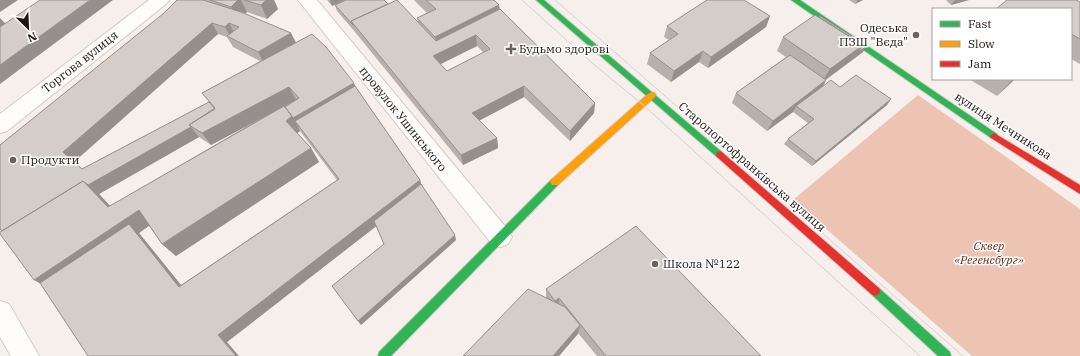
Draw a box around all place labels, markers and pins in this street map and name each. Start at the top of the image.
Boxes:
place label: Одеська ПЗШ "Вєда" [839,20,908,49]
marker: Одеська ПЗШ "Вєда" [911,30,921,40]
place label: Будьмо здорові [519,41,609,56]
marker: Будьмо здорові [506,44,516,54]
place label: Продукти [21,152,80,167]
marker: Продукти [8,155,18,165]
place label: Школа №122 [663,256,740,271]
marker: Школа №122 [650,259,660,269]

